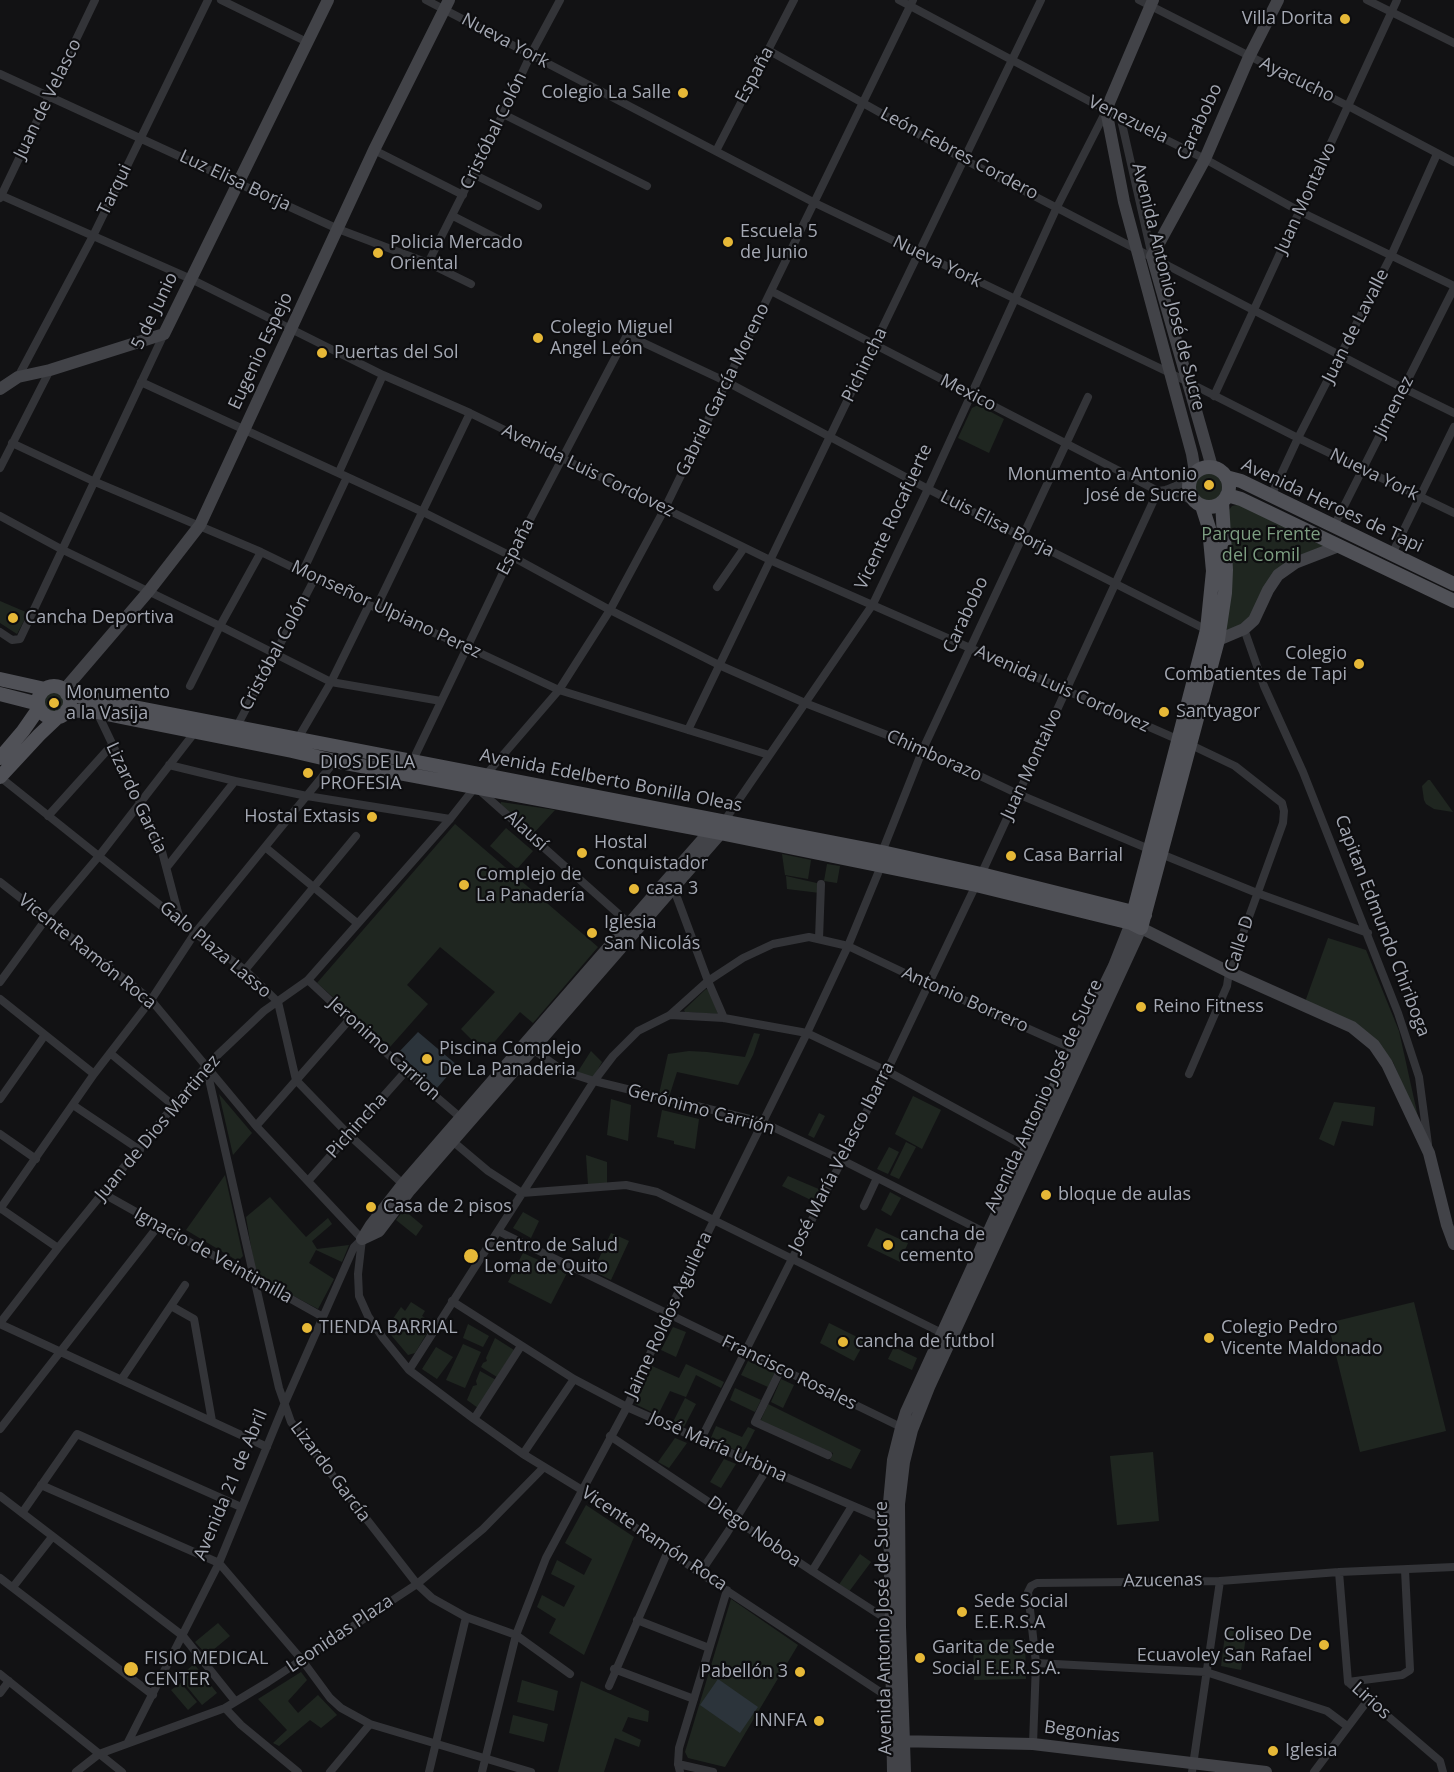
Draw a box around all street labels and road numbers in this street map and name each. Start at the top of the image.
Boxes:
street label: Nueva York [458,9,552,73]
street label: Juan de Velasco [10,35,86,163]
street label: España [731,43,779,107]
street label: Ayacucho [1256,53,1338,107]
street label: Cristóbal Colón [456,69,532,193]
street label: Carabobo [1173,80,1227,164]
street label: Venezuela [1085,91,1171,149]
street label: León Febres Cordero [876,103,1042,205]
street label: Juan Montalvo [1271,139,1341,257]
street label: Luz Elisa Borja [176,146,294,216]
street label: Tarqui [93,161,137,219]
street label: Avenida Antonio José de Sucre [1127,161,1209,413]
street label: Nueva York [889,231,985,293]
street label: Juan de Lavalle [1318,265,1394,387]
street label: 5 de Junio [127,269,183,353]
street label: Eugenio Espejo [224,289,298,413]
street label: Gabriel García Moreno [672,300,774,480]
street label: Pichincha [838,324,892,406]
street label: Mexico [936,370,1000,416]
street label: Jimenez [1369,373,1419,441]
street label: Avenida Luis Cordovez [498,420,678,522]
street label: Vicente Rocafuerte [851,441,937,593]
street label: Nueva York [1326,444,1422,506]
street label: Avenida Heroes de Tapi [1238,454,1426,558]
street label: Luis Elisa Borja [936,486,1058,562]
street label: España [493,515,539,579]
street label: Monseñor Ulpiano Perez [288,556,484,664]
street label: Carabobo [939,573,993,657]
street label: Cristóbal Colón [235,591,315,715]
street label: Avenida Luis Cordovez [971,641,1153,737]
street label: Juan Montalvo [997,705,1067,823]
street label: Chimborazo [883,725,985,787]
street label: Lizardo Garcia [101,739,171,857]
street label: Avenida Edelberto Bonilla Oleas [478,745,744,817]
street label: Alausí [500,806,552,856]
street label: Capitan Edmundo Chiriboga [1330,812,1434,1040]
street label: Vicente Ramón Roca [14,890,160,1014]
street label: Galo Plaza Lasso [155,897,275,1003]
street label: Calle D [1221,913,1259,975]
street label: Antonio Borrero [898,962,1032,1038]
street label: Avenida Antonio José de Sucre [980,976,1108,1216]
street label: Jeronimo Carrion [324,993,444,1105]
street label: Juan de Dios Martinez [91,1051,225,1205]
street label: José María Velasco Ibarra [785,1058,899,1256]
street label: Gerónimo Carrión [625,1080,777,1140]
street label: Pichincha [322,1089,392,1163]
street label: Ignacio de Veintimilla [130,1203,296,1309]
street label: Jaime Roldos Aguilera [621,1228,717,1402]
street label: Francisco Rosales [718,1331,860,1415]
street label: Avenida 21 de Abril [189,1406,273,1564]
street label: José María Urbina [646,1407,790,1487]
street label: Lizardo García [285,1418,375,1526]
street label: Vicente Ramón Roca [577,1482,731,1596]
street label: Diego Noboa [703,1492,805,1572]
street label: Avenida Antonio José de Sucre [871,1501,897,1755]
street label: Azucenas [1123,1570,1203,1592]
street label: Leonidas Plaza [283,1590,397,1678]
street label: Lirios [1347,1678,1395,1724]
street label: Begonias [1043,1717,1121,1747]

